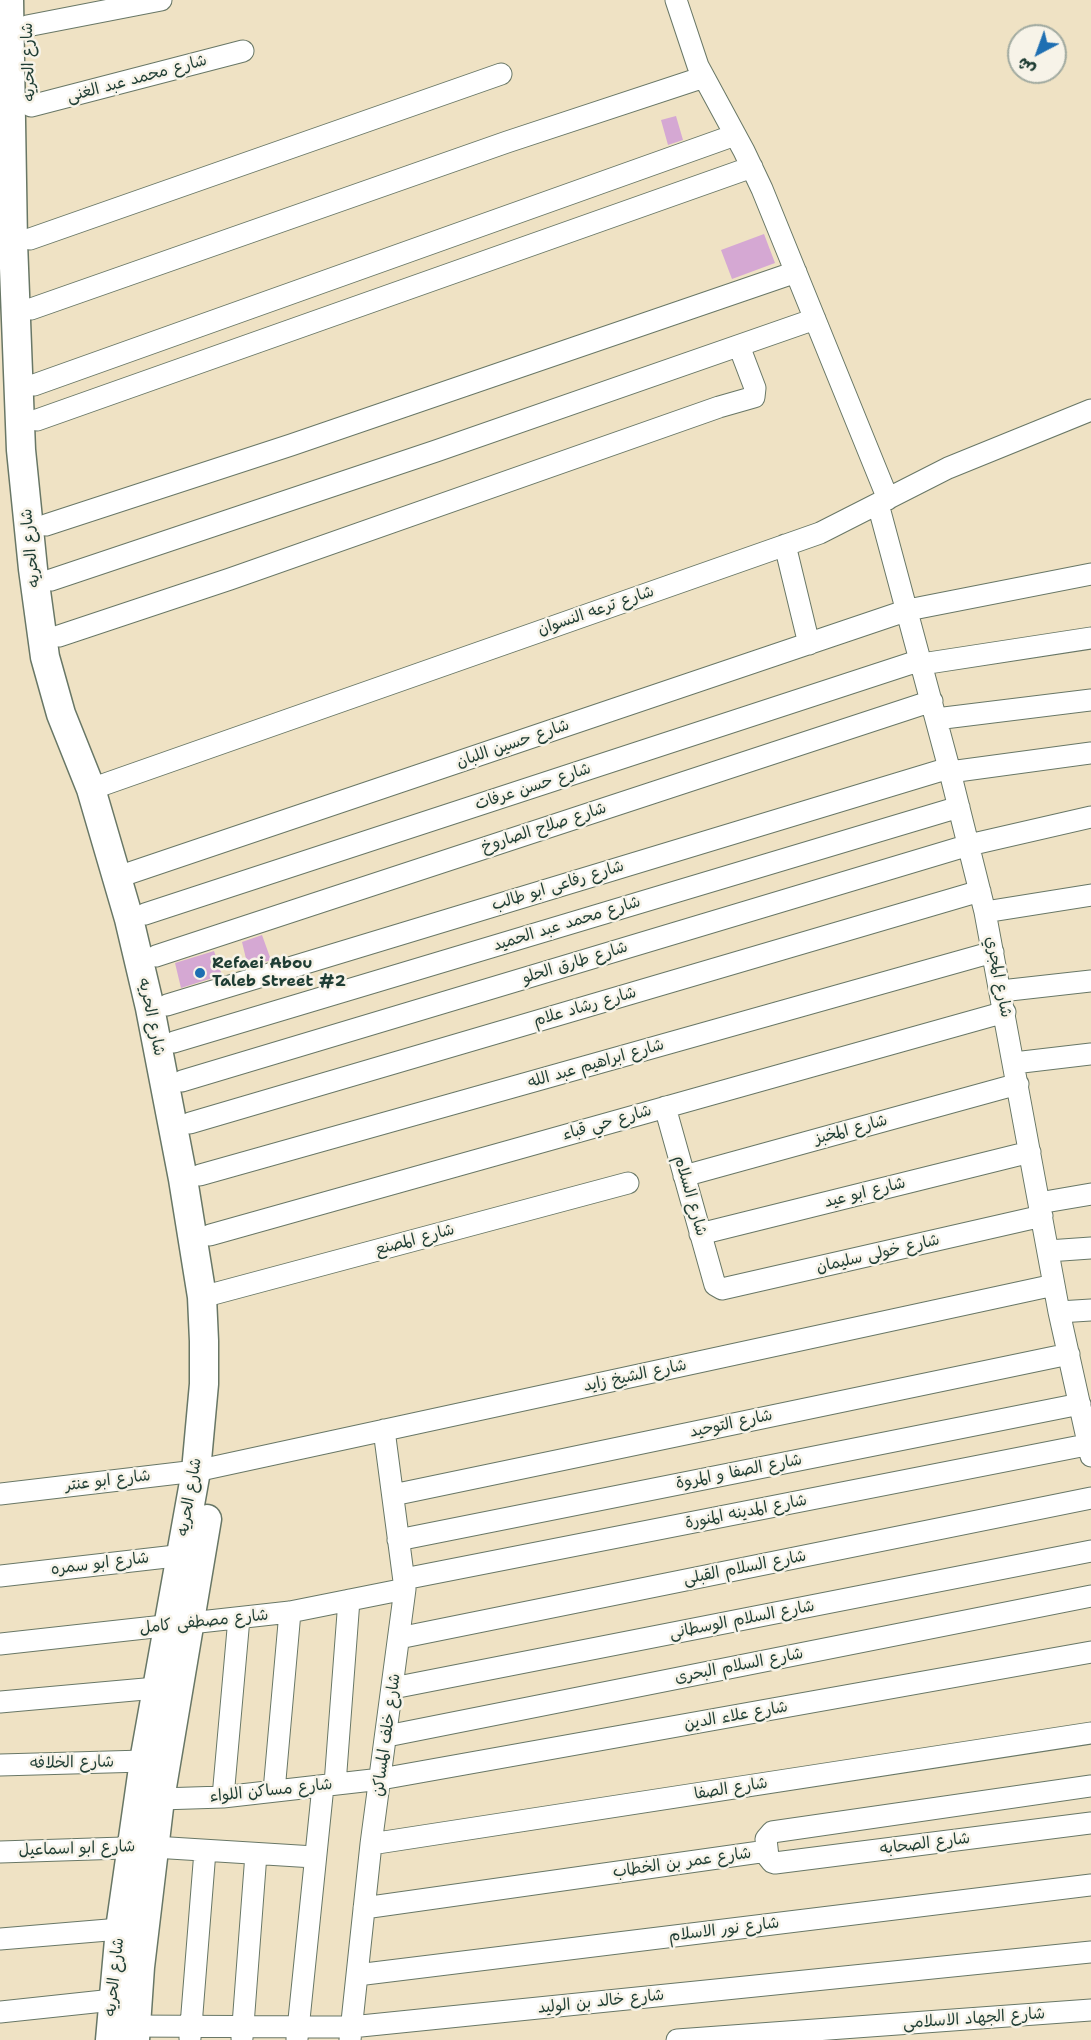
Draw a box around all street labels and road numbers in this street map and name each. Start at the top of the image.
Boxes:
street label: شارع الحريه [18,22,40,102]
street label: شارع محمد عبد الغنى [65,51,209,107]
street label: شارع الحريه [17,508,45,588]
street label: شارع ترعه النسوان [535,582,657,640]
street label: شارع حسين اللبان [454,716,572,772]
street label: شارع حسن عرفات [473,759,593,815]
street label: شارع صلاح الصاروخ [479,799,609,857]
street label: شارع رفاعى ابو طالب [490,857,626,915]
street label: شارع محمد عبد الحميد [491,892,643,956]
street label: شارع المجري [981,935,1015,1019]
street label: شارع طارق الحلو [520,938,630,988]
street label: شارع الحريه [133,976,169,1058]
street label: شارع رشاد علام [531,983,639,1031]
street label: شارع ابراهيم عبد الله [526,1035,666,1093]
street label: شارع حي قباء [560,1101,654,1145]
street label: شارع المخبز [812,1111,890,1149]
street label: شارع السلام [669,1153,711,1239]
street label: شارع ابو عيد [822,1174,908,1212]
street label: شارع المصنع [373,1220,457,1260]
street label: شارع خولى سليمان [814,1230,942,1278]
street label: شارع الشيخ زايد [582,1356,688,1396]
street label: شارع التوحيد [688,1406,774,1442]
street label: شارع الصفا و المروة [674,1450,804,1494]
street label: شارع الحريه [174,1456,206,1538]
street label: شارع ابو عنتر [64,1466,152,1496]
street label: شارع المدينه المنورة [683,1491,809,1533]
street label: شارع السلام القبلى [682,1547,808,1589]
street label: شارع ابو سمره [50,1548,150,1580]
street label: شارع السلام الوسطانى [668,1597,816,1643]
street label: شارع مصطفى كامل [139,1606,269,1638]
street label: شارع السلام البحرى [673,1644,805,1688]
street label: شارع خلف المساكن [369,1672,405,1798]
street label: شارع علاء الدين [683,1697,789,1735]
street label: شارع الخلافه [30,1753,114,1773]
street label: شارع الصفا [693,1774,769,1804]
street label: شارع مساكن اللواء [209,1775,333,1807]
street label: شارع الصحابه [879,1829,971,1859]
street label: شارع ابو اسماعيل [18,1837,136,1861]
street label: شارع عمر بن الخطاب [611,1844,753,1882]
street label: شارع نور الاسلام [668,1914,780,1946]
street label: شارع الحريه [101,1937,129,2017]
street label: شارع خالد بن الوليد [537,1986,665,2018]
street label: شارع الجهاد الاسلامى [902,2004,1046,2034]

